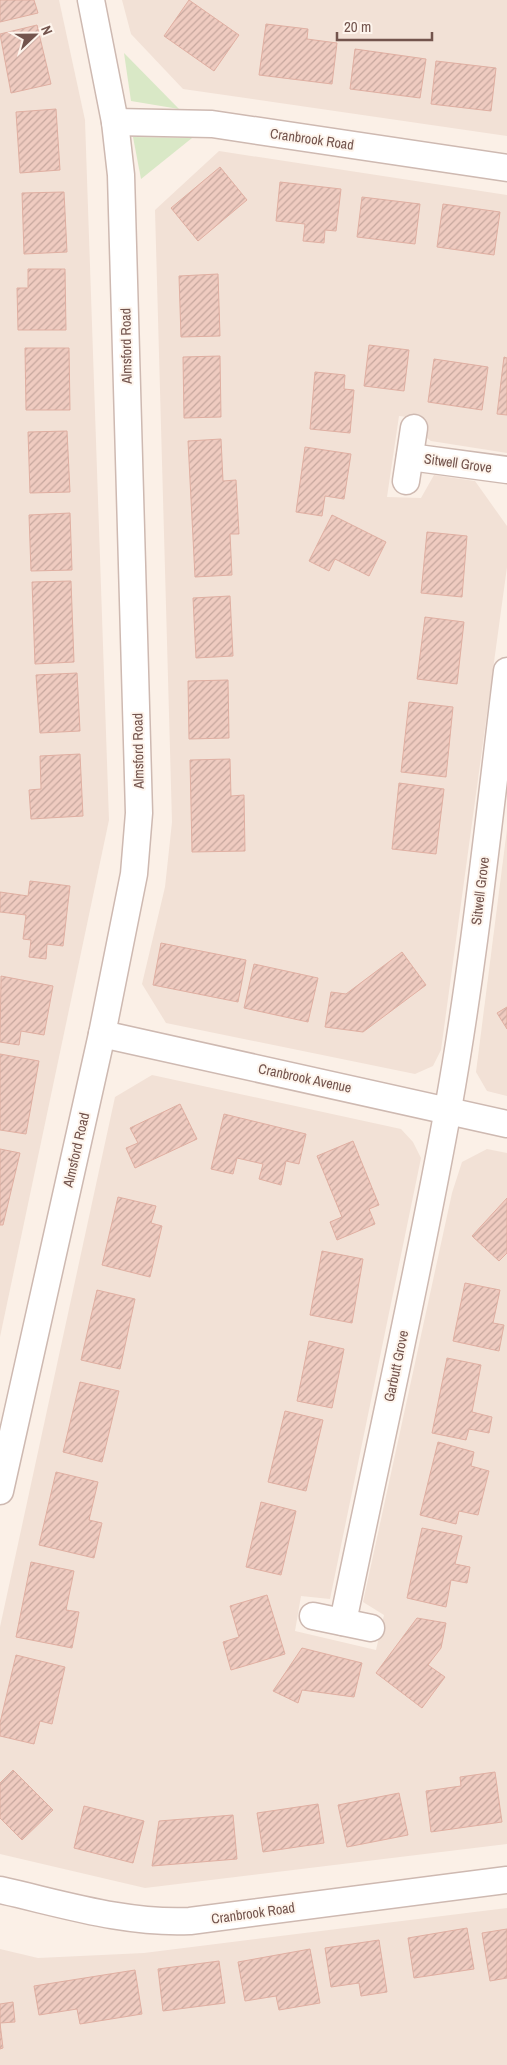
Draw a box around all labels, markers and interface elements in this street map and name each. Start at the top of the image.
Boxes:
north arrow [10,10,60,60]
scale bar [337,10,432,42]
text: 20 m [344,16,371,37]
text: N [37,23,57,37]
street label: Cranbrook Road [269,124,355,154]
street label: Almsford Road [116,308,136,385]
street label: Sitwell Grove [423,449,493,477]
street label: Almsford Road [128,713,148,790]
street label: Sitwell Grove [467,856,493,926]
street label: Cranbrook Avenue [257,1059,353,1097]
street label: Almsford Road [58,1111,93,1190]
street label: Garbutt Grove [380,1329,412,1403]
street label: Cranbrook Road [210,1898,296,1928]

